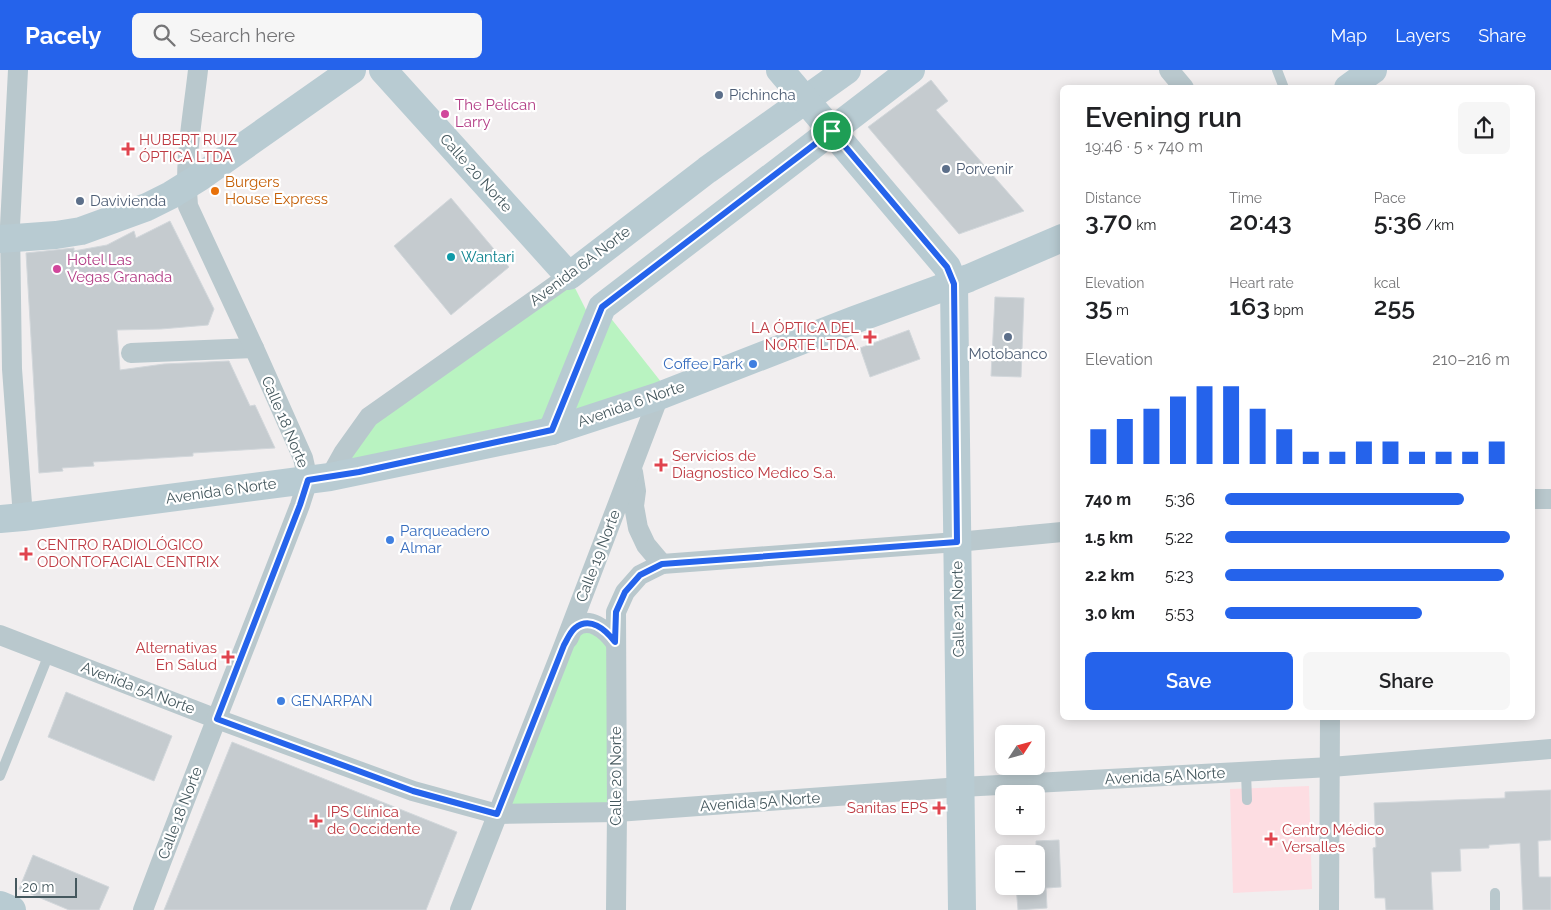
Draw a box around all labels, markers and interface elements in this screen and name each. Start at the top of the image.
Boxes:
search box [132,13,482,58]
text: Pacely [25,21,102,50]
icon: search [150,21,178,49]
text: Search here [190,24,295,46]
text: Map [1331,25,1367,46]
text: Layers [1395,25,1450,46]
text: Share [1478,25,1526,46]
place label: Pichincha [729,86,796,104]
marker: Pichincha [713,89,725,101]
place label: The Pelican Larry [455,96,536,131]
text: Evening run [1085,101,1242,134]
button: share [1458,102,1510,154]
marker: The Pelican Larry [439,108,451,120]
pin [811,110,853,152]
icon: arrive [818,117,846,145]
street label: Calle 20 Norte [436,130,516,216]
place label: HUBERT RUIZ ÓPTICA LTDA [139,131,237,166]
text: 19:46 · 5 × 740 m [1085,137,1203,156]
marker: HUBERT RUIZ ÓPTICA LTDA [121,142,135,156]
place label: Porvenir [956,160,1014,178]
marker: Porvenir [940,163,952,175]
place label: Burgers House Express [225,173,328,208]
marker: Burgers House Express [209,185,221,197]
text: Distance [1085,190,1141,206]
text: Time [1229,190,1262,206]
text: Pace [1374,190,1406,206]
place label: Davivienda [90,192,166,210]
marker: Davivienda [74,195,86,207]
text: 3.70 [1085,206,1133,236]
text: 20:43 [1229,206,1292,236]
text: 5:36 [1374,206,1422,236]
text: km [1133,217,1156,233]
text: /km [1422,217,1454,233]
street label: Avenida 6A Norte [526,222,634,310]
place label: Wantari [461,248,514,266]
place label: Hotel Las Vegas Granada [67,251,172,286]
marker: Wantari [445,251,457,263]
marker: Hotel Las Vegas Granada [51,263,63,275]
text: Elevation [1085,275,1144,291]
text: Heart rate [1229,275,1294,291]
text: kcal [1374,275,1400,291]
text: 35 [1085,291,1113,321]
text: 163 [1229,291,1270,321]
text: 255 [1374,291,1415,321]
text: m [1113,302,1129,318]
text: bpm [1270,302,1304,318]
place label: LA ÓPTICA DEL NORTE LTDA. [751,319,859,354]
marker: LA ÓPTICA DEL NORTE LTDA. [863,330,877,344]
marker: Motobanco [1002,331,1014,343]
place label: Motobanco [969,345,1048,363]
text: Elevation [1085,350,1153,369]
text: 210–216 m [1432,350,1510,369]
place label: Coffee Park [663,355,743,373]
marker: Coffee Park [747,358,759,370]
street label: Calle 18 Norte [258,373,312,471]
street label: Avenida 6 Norte [575,377,687,431]
place label: Servicios de Diagnostico Medico S.a. [672,447,836,482]
marker: Servicios de Diagnostico Medico S.a. [654,458,668,472]
street label: Avenida 6 Norte [164,474,278,508]
text: 740 m [1085,490,1131,509]
text: 5:36 [1165,490,1195,509]
street label: Calle 19 Norte [572,507,624,605]
place label: Parqueadero Almar [400,522,490,557]
text: 1.5 km [1085,528,1133,547]
text: 5:22 [1165,528,1193,547]
marker: Parqueadero Almar [384,534,396,546]
place label: CENTRO RADIOLÓGICO ODONTOFACIAL CENTRIX [37,536,219,571]
marker: CENTRO RADIOLÓGICO ODONTOFACIAL CENTRIX [19,547,33,561]
street label: Calle 21 Norte [948,560,968,657]
text: 2.2 km [1085,566,1134,585]
text: 5:23 [1165,566,1194,585]
text: 3.0 km [1085,604,1135,623]
text: 5:53 [1165,604,1194,623]
place label: Alternativas En Salud [135,639,217,674]
marker: Alternativas En Salud [221,650,235,664]
button: Save [1085,652,1293,710]
button: Share [1303,652,1510,710]
street label: Avenida 5A Norte [79,658,198,718]
place label: GENARPAN [291,692,373,710]
marker: GENARPAN [275,695,287,707]
north arrow [995,725,1045,775]
map controls [995,725,1045,895]
street label: Calle 20 Norte [607,726,625,826]
street label: Calle 18 Norte [154,764,206,862]
street label: Avenida 5A Norte [1104,764,1226,788]
button: + [995,785,1045,835]
street label: Avenida 5A Norte [699,789,821,815]
place label: Sanitas EPS [847,799,928,817]
marker: Sanitas EPS [932,801,946,815]
place label: IPS Clínica de Occidente [327,803,421,838]
marker: IPS Clínica de Occidente [309,814,323,828]
place label: Centro Médico Versalles [1282,821,1384,856]
marker: Centro Médico Versalles [1264,832,1278,846]
button: − [995,845,1045,895]
scale bar [15,875,78,898]
text: 20 m [22,879,54,895]

